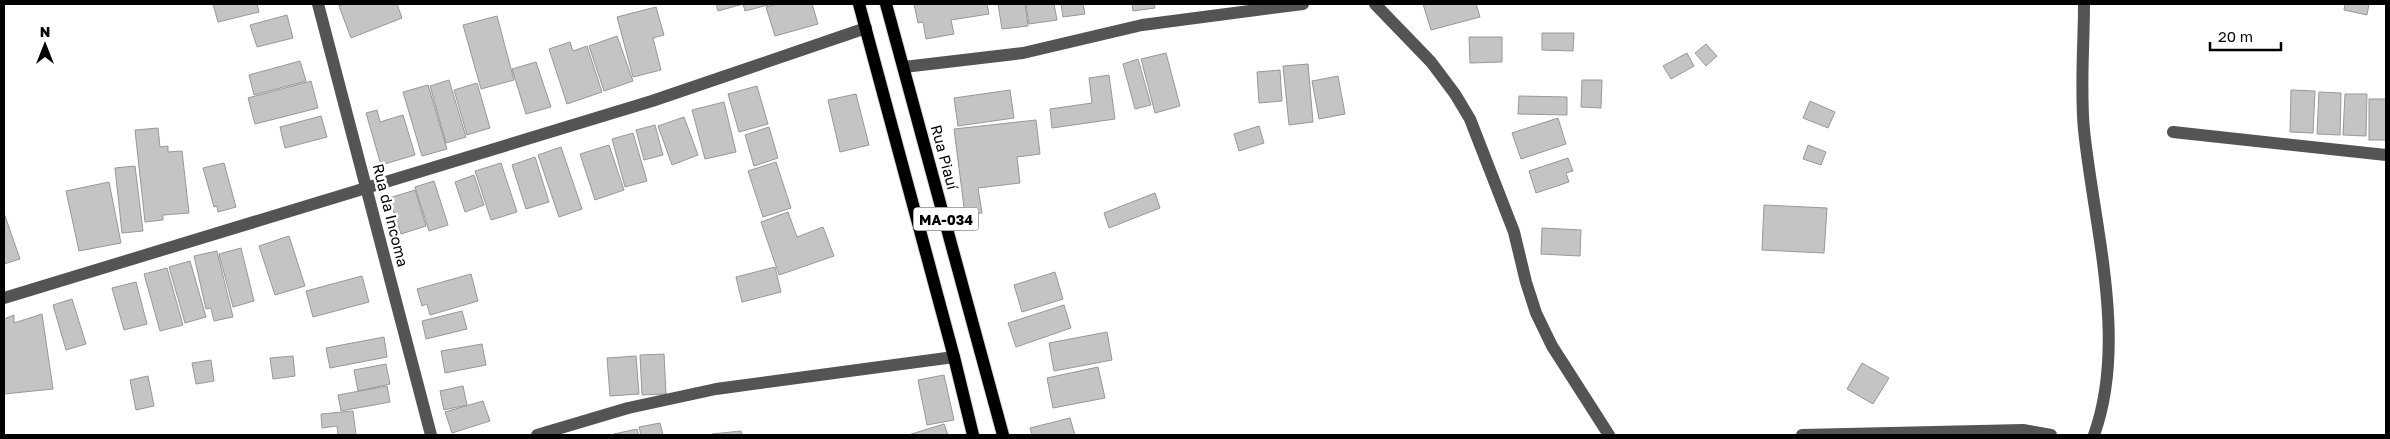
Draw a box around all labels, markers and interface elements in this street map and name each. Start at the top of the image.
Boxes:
north arrow [20,20,70,70]
scale bar [2210,20,2281,52]
text: N [40,23,50,40]
text: 20 m [2218,27,2253,45]
street label: Rua Piauí [928,122,963,192]
street label: Rua da Incoma [370,162,412,268]
road number: MA-034 [914,208,978,230]

